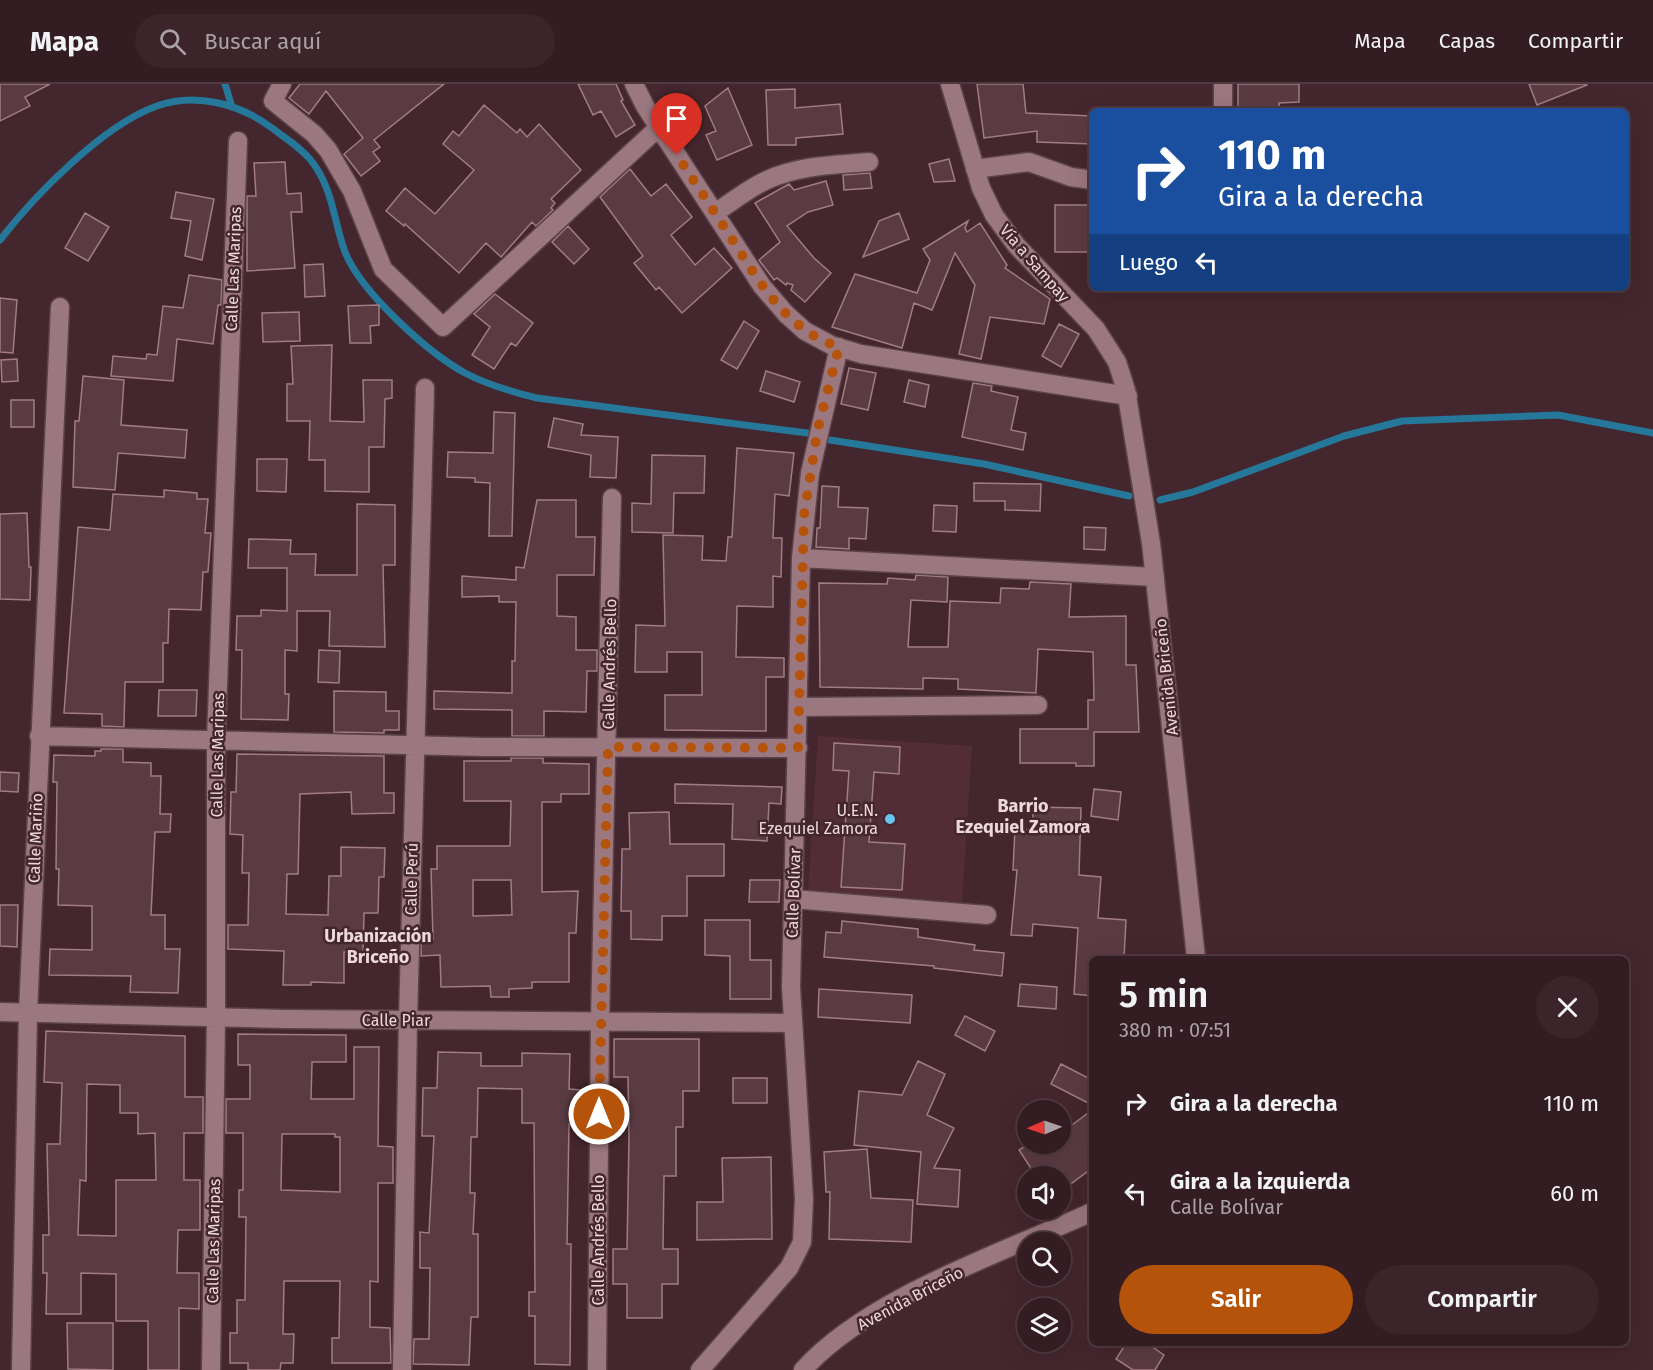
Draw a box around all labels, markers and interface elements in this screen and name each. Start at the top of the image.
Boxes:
search box [135,14,555,68]
text: Mapa [30,25,99,58]
icon: search [156,25,189,58]
text: Buscar aquí [204,28,321,55]
text: Mapa [1354,28,1406,54]
text: Capas [1439,28,1495,54]
text: Compartir [1528,28,1623,54]
pin [651,93,702,155]
icon: arrive [660,102,693,135]
text: 110 m [1218,130,1326,180]
icon: right [1119,132,1197,210]
text: Gira a la derecha [1218,181,1424,213]
street label: Calle Las Maripas [222,206,245,332]
street label: Vía a Sampay [996,221,1073,306]
icon: left [1190,246,1223,279]
text: Luego [1119,249,1178,276]
street label: Calle Andrés Bello [599,598,620,730]
street label: Avenida Briceño [1151,618,1182,736]
street label: Calle Las Maripas [207,692,228,818]
street label: Calle Mariño [24,793,47,883]
district label: Barrio Ezequiel Zamora [956,795,1091,838]
place label: U.E.N. Ezequiel Zamora [759,801,878,838]
marker: U.E.N. Ezequiel Zamora [883,812,897,826]
street label: Calle Perú [401,843,422,915]
street label: Calle Bolívar [782,847,805,939]
district label: Urbanización Briceño [324,925,432,968]
text: 5 min [1119,973,1208,1017]
button: close [1536,976,1599,1039]
street label: Calle Piar [362,1011,431,1030]
text: 380 m · 07:51 [1119,1018,1231,1042]
position arrow [567,1082,631,1146]
icon: right [1119,1087,1152,1120]
text: Gira a la derecha [1170,1090,1338,1117]
text: 110 m [1543,1090,1599,1117]
north arrow [1017,1100,1071,1154]
map controls [1017,1100,1071,1352]
button: sound [1017,1166,1071,1220]
text: Gira a la izquierda [1170,1168,1350,1195]
street label: Calle Andrés Bello [589,1175,608,1305]
icon: left [1119,1177,1152,1210]
street label: Calle Las Maripas [203,1178,224,1304]
text: 60 m [1550,1180,1599,1207]
text: Calle Bolívar [1170,1195,1283,1219]
button: search [1017,1232,1071,1286]
street label: Avenida Briceño [854,1263,966,1334]
button: Salir [1119,1265,1353,1334]
button: Compartir [1365,1265,1599,1334]
button: layers [1017,1298,1071,1352]

